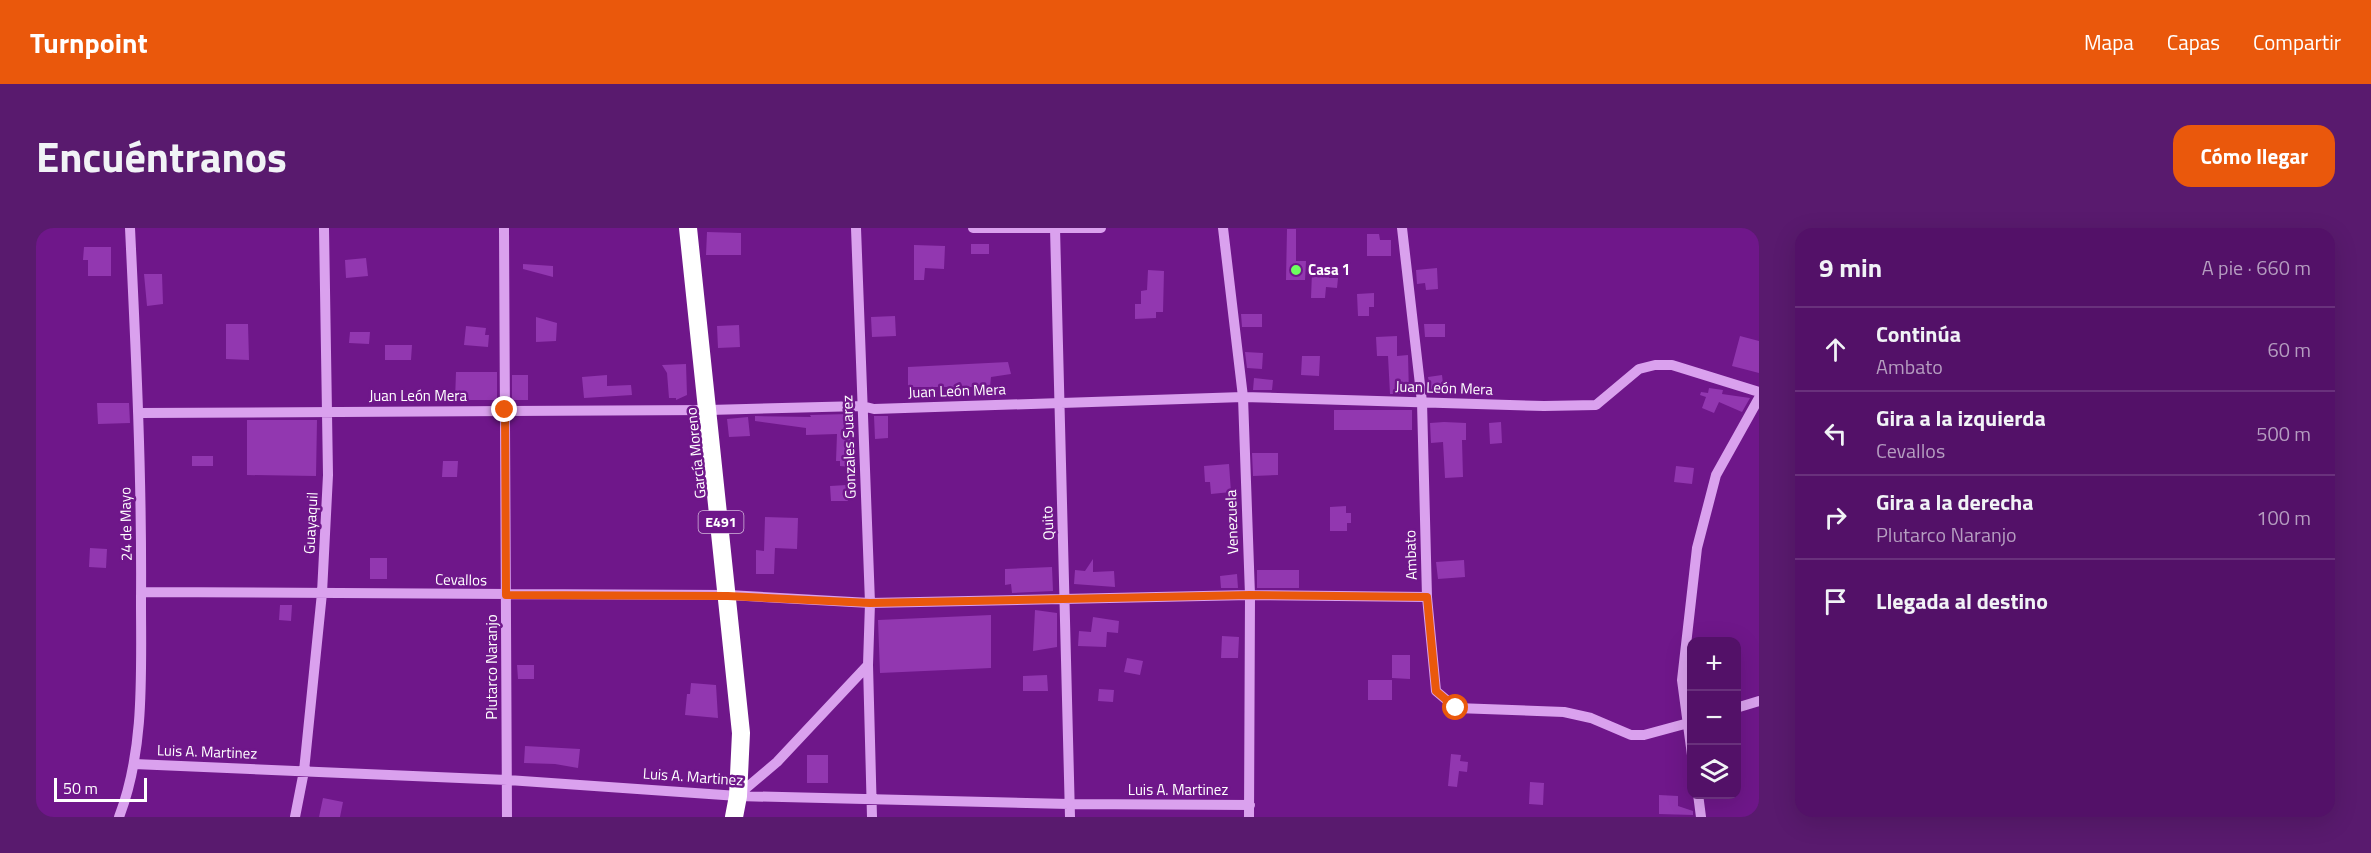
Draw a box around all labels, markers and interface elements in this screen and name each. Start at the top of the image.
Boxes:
text: Turnpoint [30,21,148,64]
text: Mapa [2084,26,2134,58]
text: Capas [2167,26,2220,58]
text: Compartir [2253,26,2341,58]
text: Encuéntranos [36,124,287,188]
button: Cómo llegar [2173,125,2335,187]
text: 9 min [1819,248,1882,287]
text: A pie · 660 m [2202,252,2311,283]
place label: Casa 1 [1308,258,1350,281]
marker: Casa 1 [1289,263,1303,277]
text: Continúa [1876,317,1961,351]
icon: ahead [1819,333,1852,366]
text: 60 m [2267,334,2311,365]
text: Ambato [1876,351,1943,382]
street label: Juan León Mera [1395,374,1494,401]
street label: Juan León Mera [908,377,1007,404]
street label: Juan León Mera [369,384,467,407]
street label: Gonzales Suarez [835,395,862,499]
route end [491,396,517,422]
text: Gira a la izquierda [1876,401,2046,435]
street label: García Moreno [679,406,712,500]
icon: left [1819,417,1852,450]
text: 500 m [2256,418,2311,449]
text: Cevallos [1876,435,1945,466]
text: Gira a la derecha [1876,485,2033,519]
street label: 24 de Mayo [113,487,138,561]
street label: Venezuela [1219,489,1244,555]
street label: Guayaquil [297,491,324,554]
icon: right [1819,501,1852,534]
text: 100 m [2256,502,2311,533]
street label: Quito [1035,505,1060,541]
road number: E491 [698,511,744,533]
text: Plutarco Naranjo [1876,519,2017,550]
street label: Ambato [1398,530,1423,580]
street label: Cevallos [435,568,487,591]
text: Llegada al destino [1876,584,2048,618]
icon: arrive [1819,585,1852,618]
street label: Plutarco Naranjo [480,614,503,720]
map controls [1687,637,1741,799]
button: + [1687,637,1741,691]
button: − [1687,691,1741,745]
route start [1442,694,1468,720]
street label: Luis A. Martinez [156,738,258,765]
button: layers [1687,745,1741,799]
street label: Luis A. Martinez [642,762,744,791]
scale bar [54,775,147,802]
text: 50 m [63,776,98,800]
street label: Luis A. Martinez [1128,778,1228,801]

